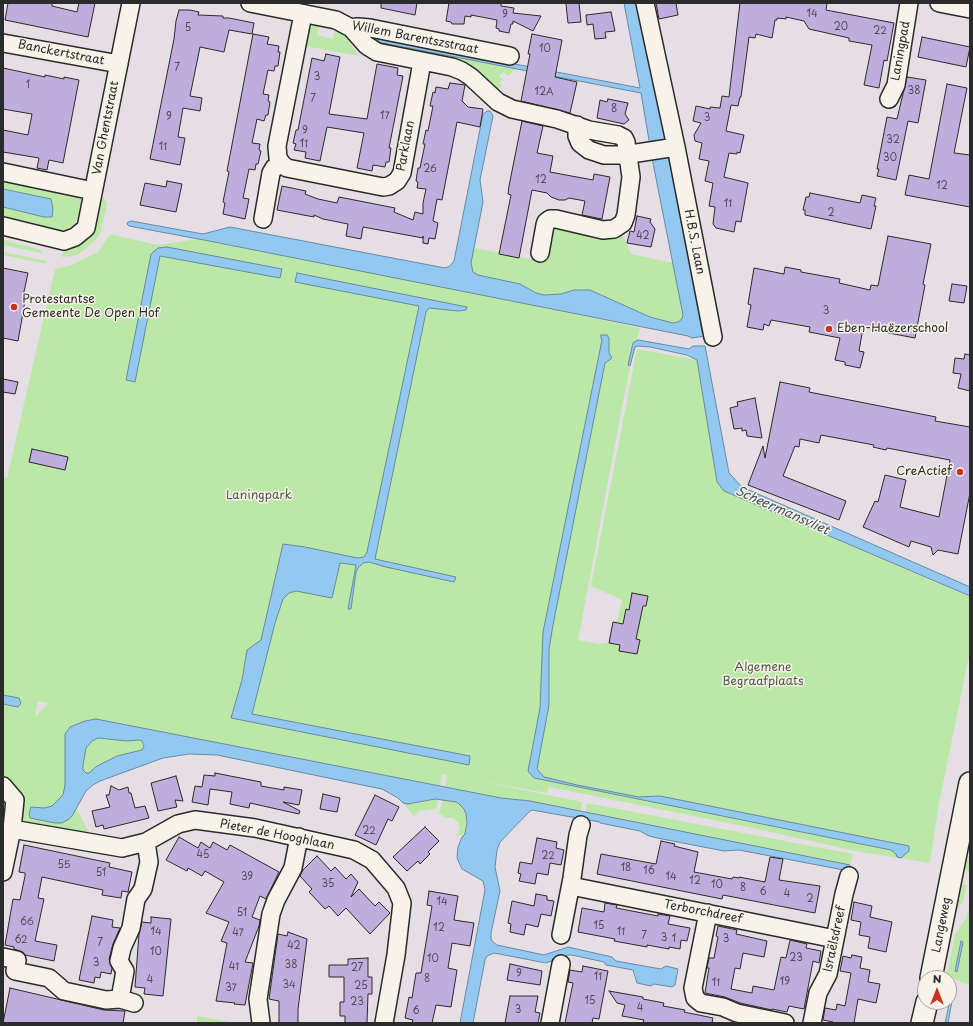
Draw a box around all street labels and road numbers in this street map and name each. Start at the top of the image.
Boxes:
street label: Willem Barentszstraat [350,19,480,57]
street label: Laningpad [889,20,913,82]
street label: Banckertstraat [16,38,106,68]
street label: Van Ghentstraat [90,80,122,176]
street label: Parklaan [394,119,418,173]
street label: H.B.S. Laan [681,208,707,276]
street label: Pieter de Hooghlaan [219,817,335,853]
street label: Langeweg [930,896,954,954]
street label: Terborchdreef [662,897,744,927]
street label: Israëlsdreef [821,905,849,973]

